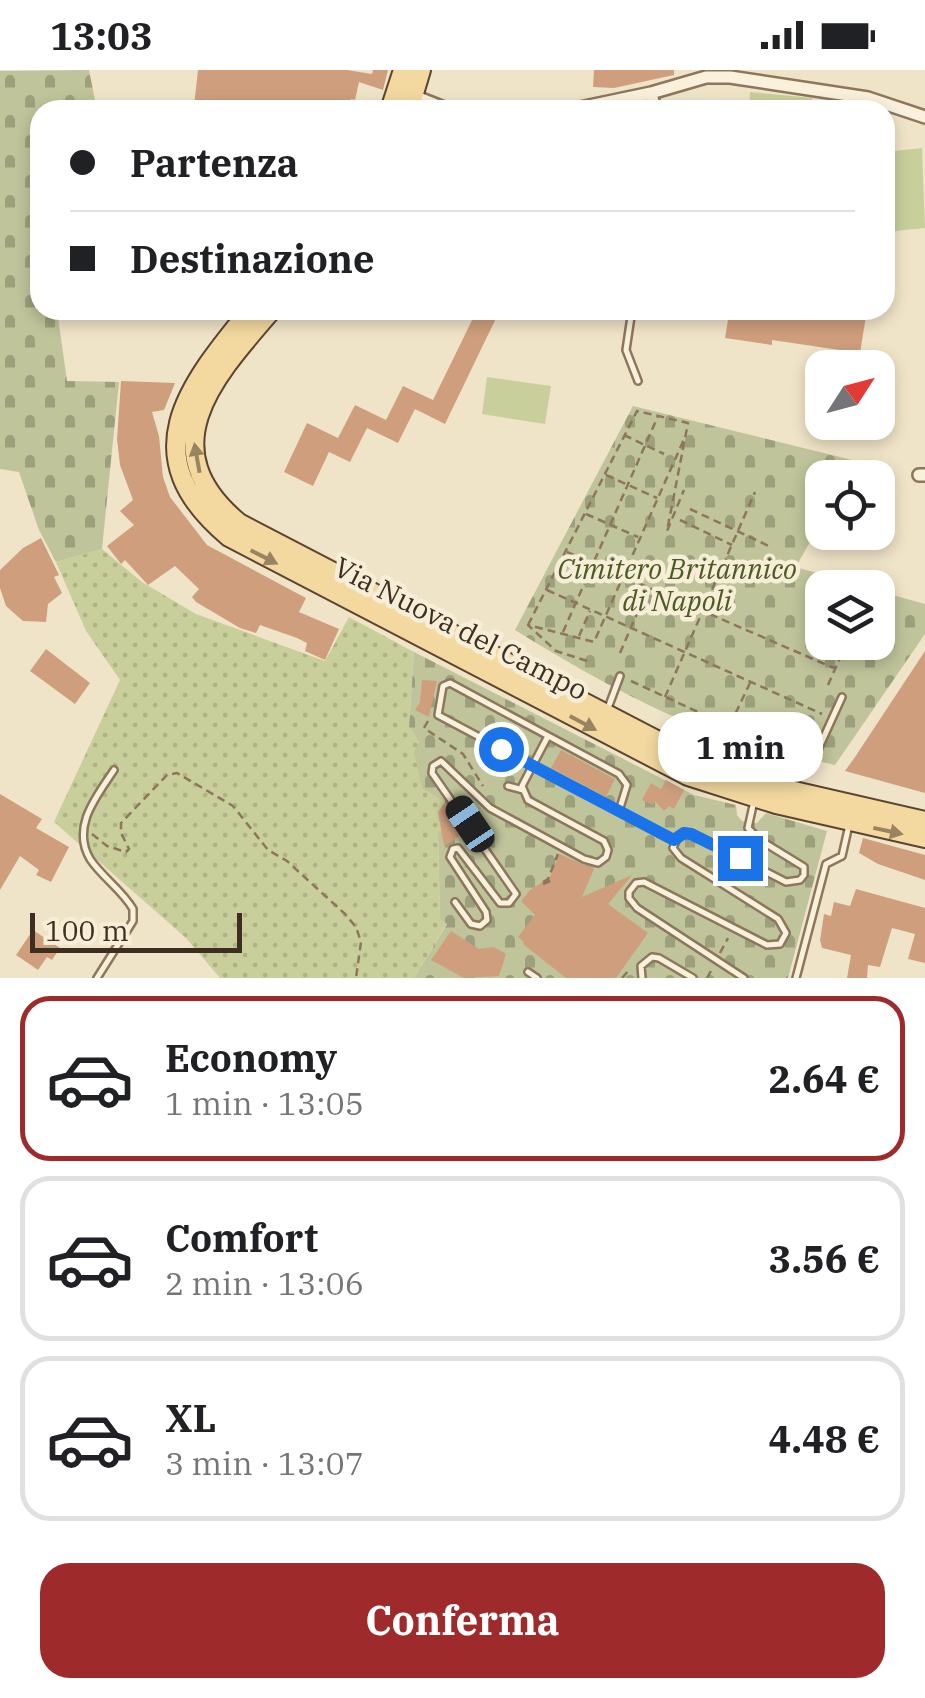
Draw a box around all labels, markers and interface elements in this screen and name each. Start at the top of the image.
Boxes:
text: 13:03 [50,11,153,60]
text: Partenza [130,138,298,187]
text: Destinazione [130,234,374,283]
north arrow [805,350,895,440]
map controls [805,350,895,660]
one-way arrow [188,442,204,473]
button: locate [805,460,895,550]
one-way arrow [249,548,278,565]
street label: Via Nuova del Campo [328,548,594,708]
park label: Cimitero Britannico di Napoli [557,550,797,619]
button: layers [805,570,895,660]
callout: 1 min [658,713,822,783]
one-way arrow [568,714,597,731]
text: 1 min [696,726,785,768]
route start [479,727,524,772]
car [441,791,499,857]
one-way arrow [873,823,904,839]
route end [718,836,763,881]
scale bar [30,908,242,953]
text: 100 m [45,912,129,949]
text: Economy [165,1033,337,1082]
icon: car [45,1034,135,1124]
text: 2.64 € [768,1054,880,1103]
text: 1 min · 13:05 [165,1082,364,1124]
text: Comfort [165,1213,318,1262]
icon: car [45,1214,135,1304]
text: 3.56 € [768,1234,880,1283]
text: 2 min · 13:06 [165,1262,364,1304]
text: XL [165,1393,216,1442]
icon: car [45,1394,135,1484]
text: 4.48 € [768,1414,880,1463]
text: 3 min · 13:07 [165,1442,364,1484]
button: Conferma [40,1563,885,1678]

